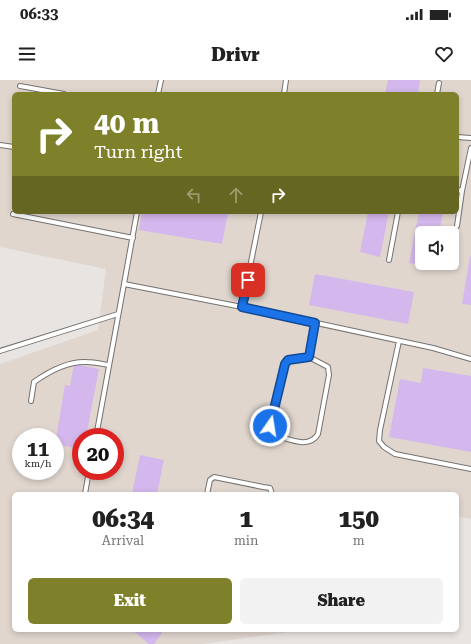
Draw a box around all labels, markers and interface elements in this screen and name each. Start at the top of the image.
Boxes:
text: 06:33 [20,5,58,23]
icon: menu [16,43,38,65]
icon: heart [433,43,455,65]
text: Drivr [211,44,260,65]
text: 40 m [94,107,159,140]
icon: right [28,108,80,160]
text: Turn right [94,141,182,162]
icon: left [183,184,205,206]
icon: ahead [225,184,247,206]
icon: right [267,184,289,206]
map controls [415,226,459,270]
button: sound [415,226,459,270]
pin [231,263,265,297]
icon: arrive [237,269,259,291]
position arrow [249,405,291,447]
speed limit sign: 20 [72,428,124,480]
text: 11 [27,437,49,461]
text: km/h [25,458,51,469]
text: 06:34 [92,505,154,533]
text: 1 [239,505,253,533]
text: 150 [339,505,379,533]
text: Arrival [102,533,144,548]
text: min [234,533,258,548]
text: m [353,533,365,548]
button: Exit [28,578,232,624]
button: Share [240,578,443,624]

